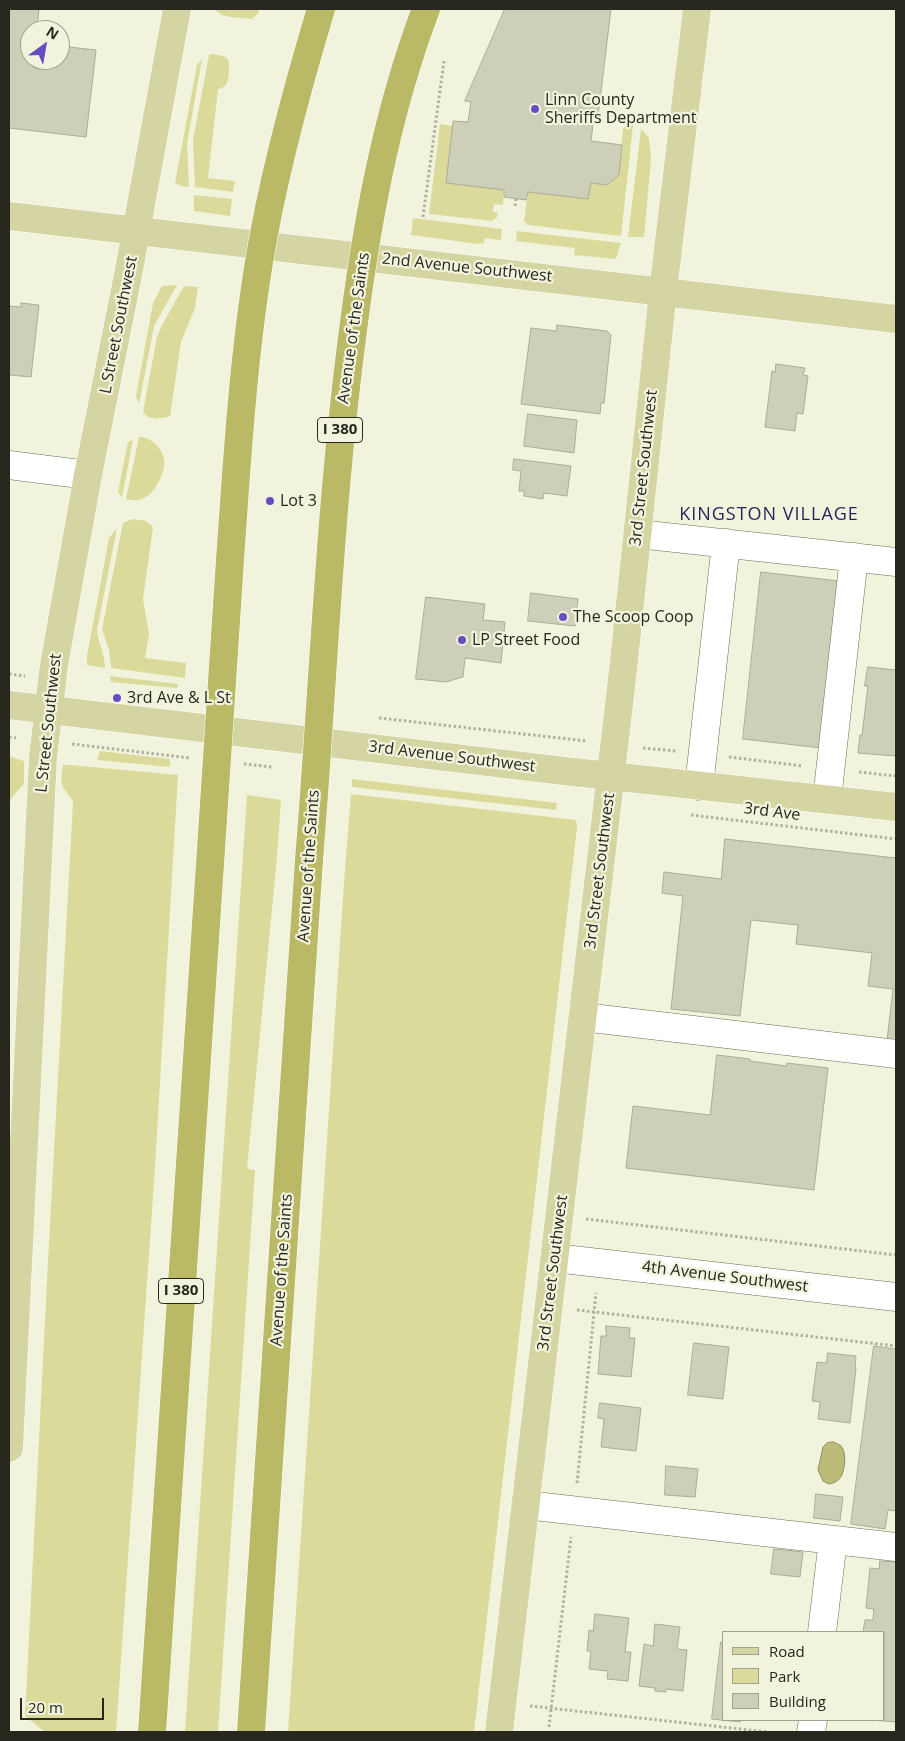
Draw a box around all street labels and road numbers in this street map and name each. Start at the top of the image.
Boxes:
street label: 2nd Avenue Southwest [381,250,553,286]
street label: Avenue of the Saints [334,251,374,405]
street label: L Street Southwest [96,255,142,395]
street label: 3rd Street Southwest [626,389,662,547]
road number: I 380 [318,418,362,442]
street label: L Street Southwest [32,652,66,794]
street label: 3rd Avenue Southwest [367,737,537,777]
street label: Avenue of the Saints [294,789,324,943]
street label: 3rd Street Southwest [581,792,619,950]
street label: 3rd Ave [743,799,801,825]
street label: Avenue of the Saints [267,1193,297,1347]
street label: 3rd Street Southwest [534,1194,572,1352]
street label: 4th Avenue Southwest [641,1257,809,1297]
road number: I 380 [158,1278,204,1304]

